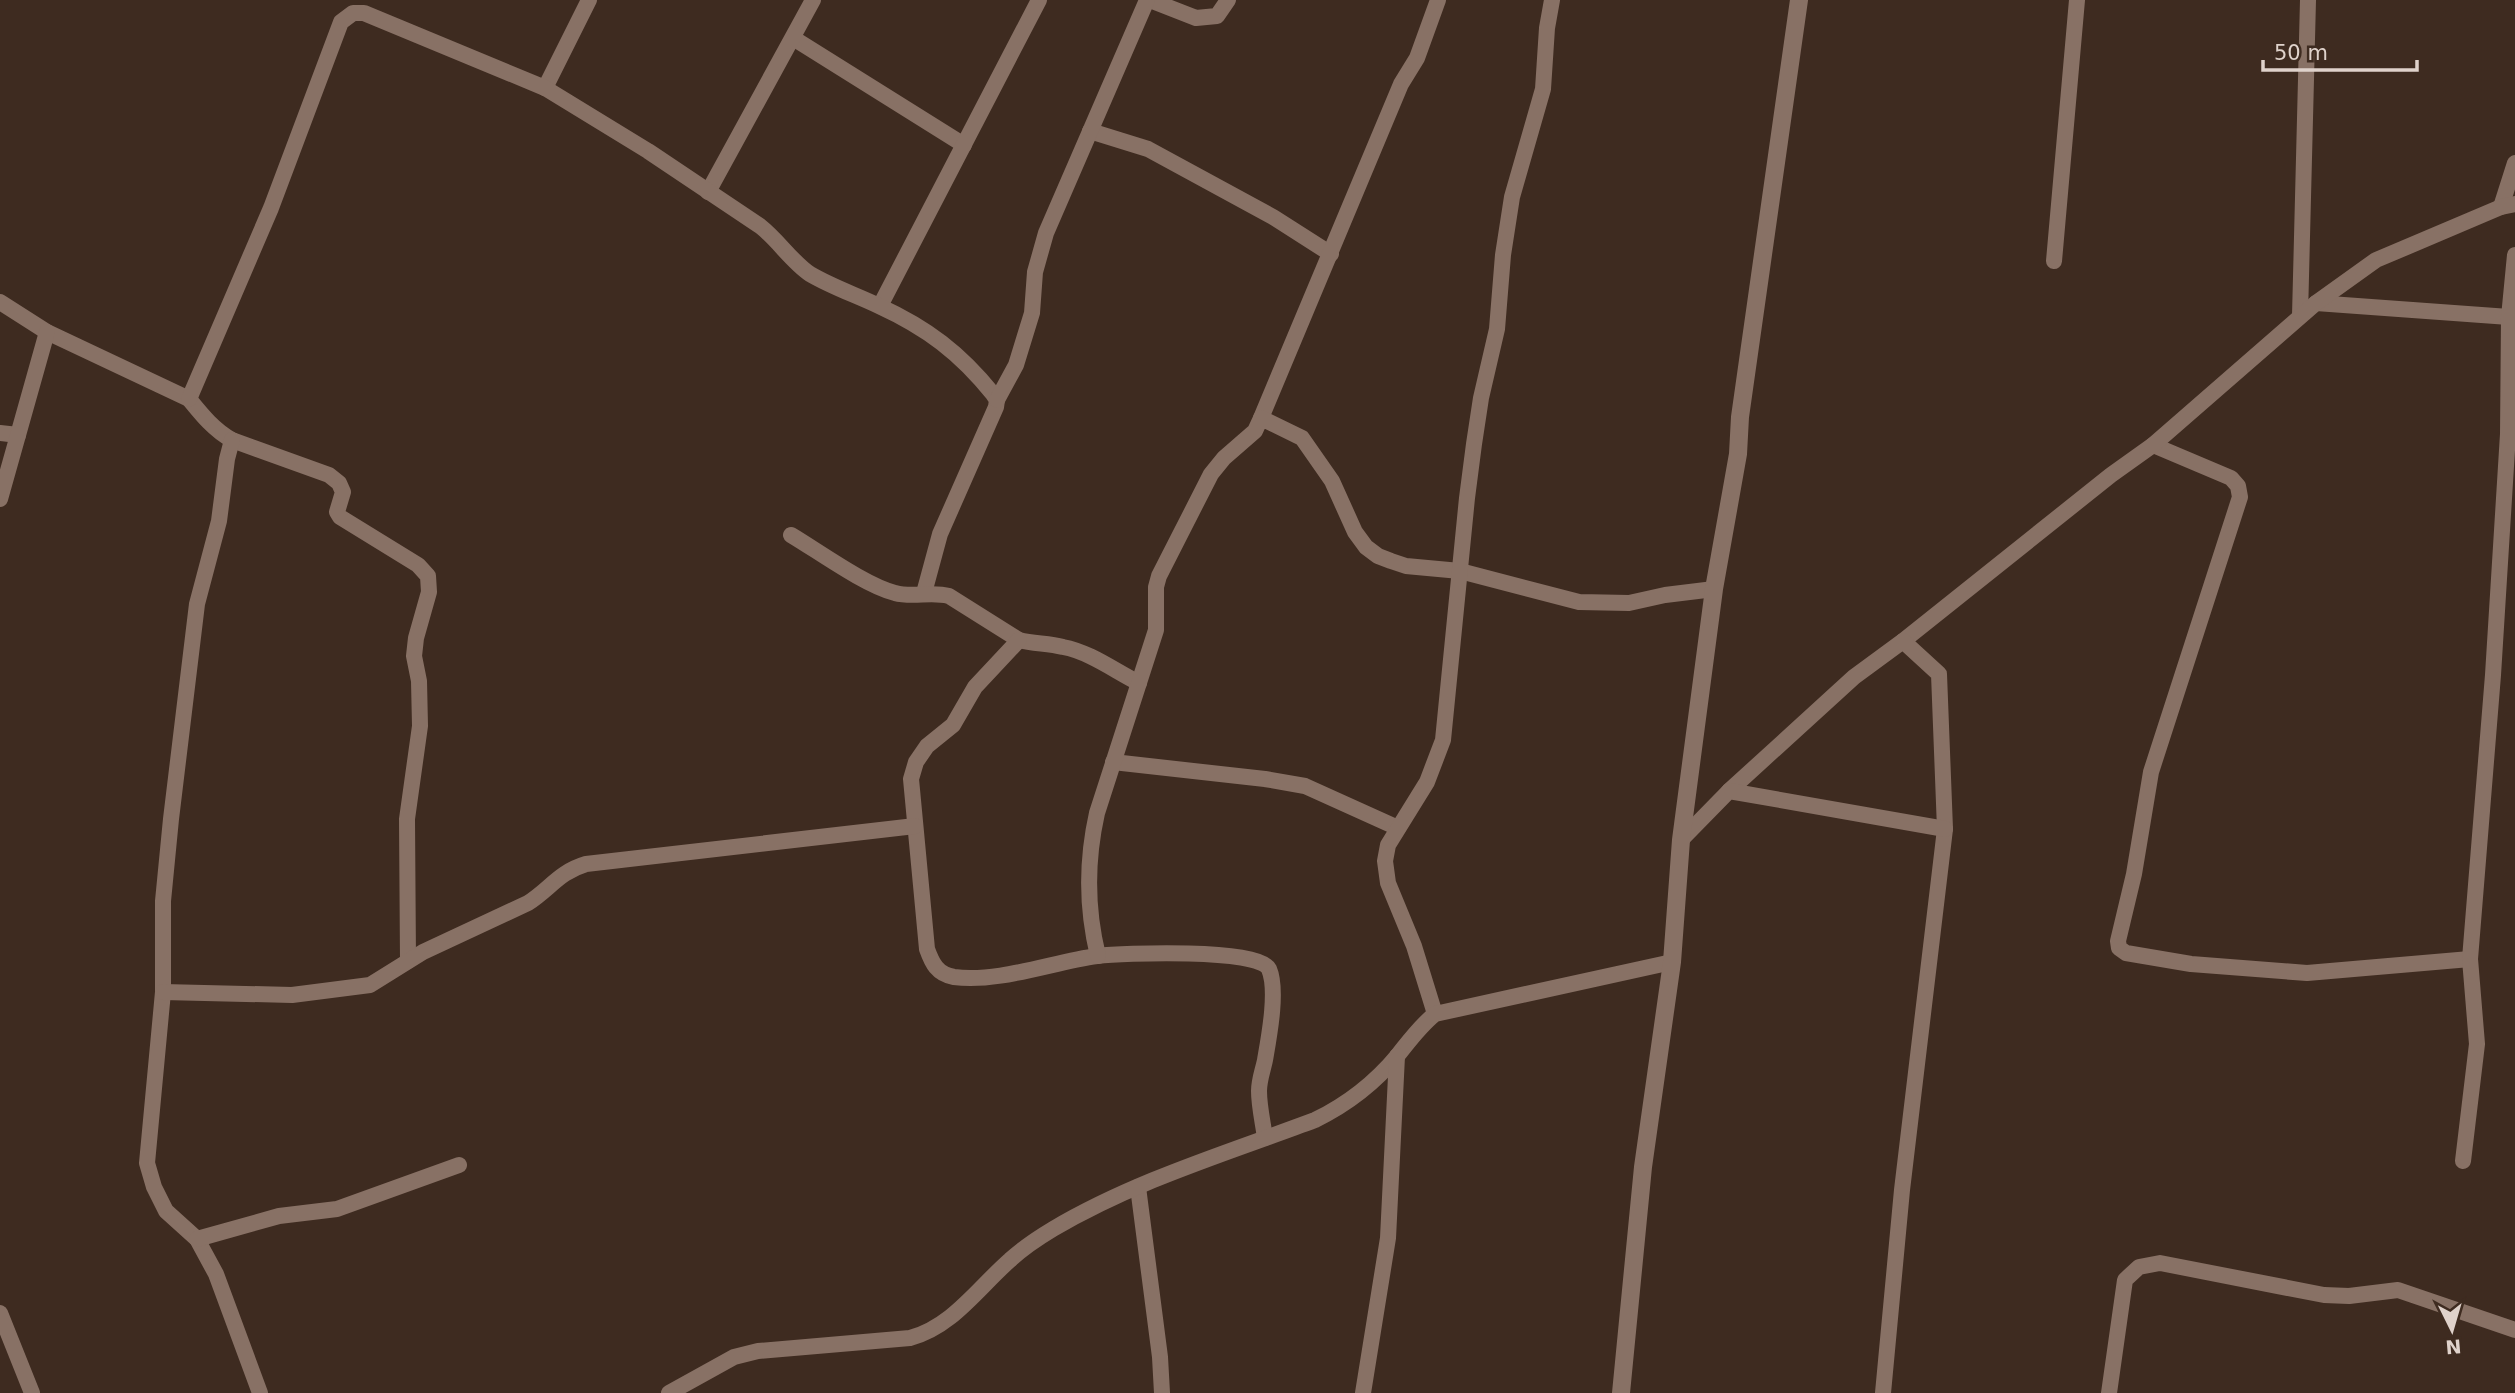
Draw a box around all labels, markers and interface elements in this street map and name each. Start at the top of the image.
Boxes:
scale bar [2263,28,2417,72]
text: 50 m [2274,41,2328,65]
north arrow [2417,1295,2487,1365]
text: N [2445,1335,2462,1359]

